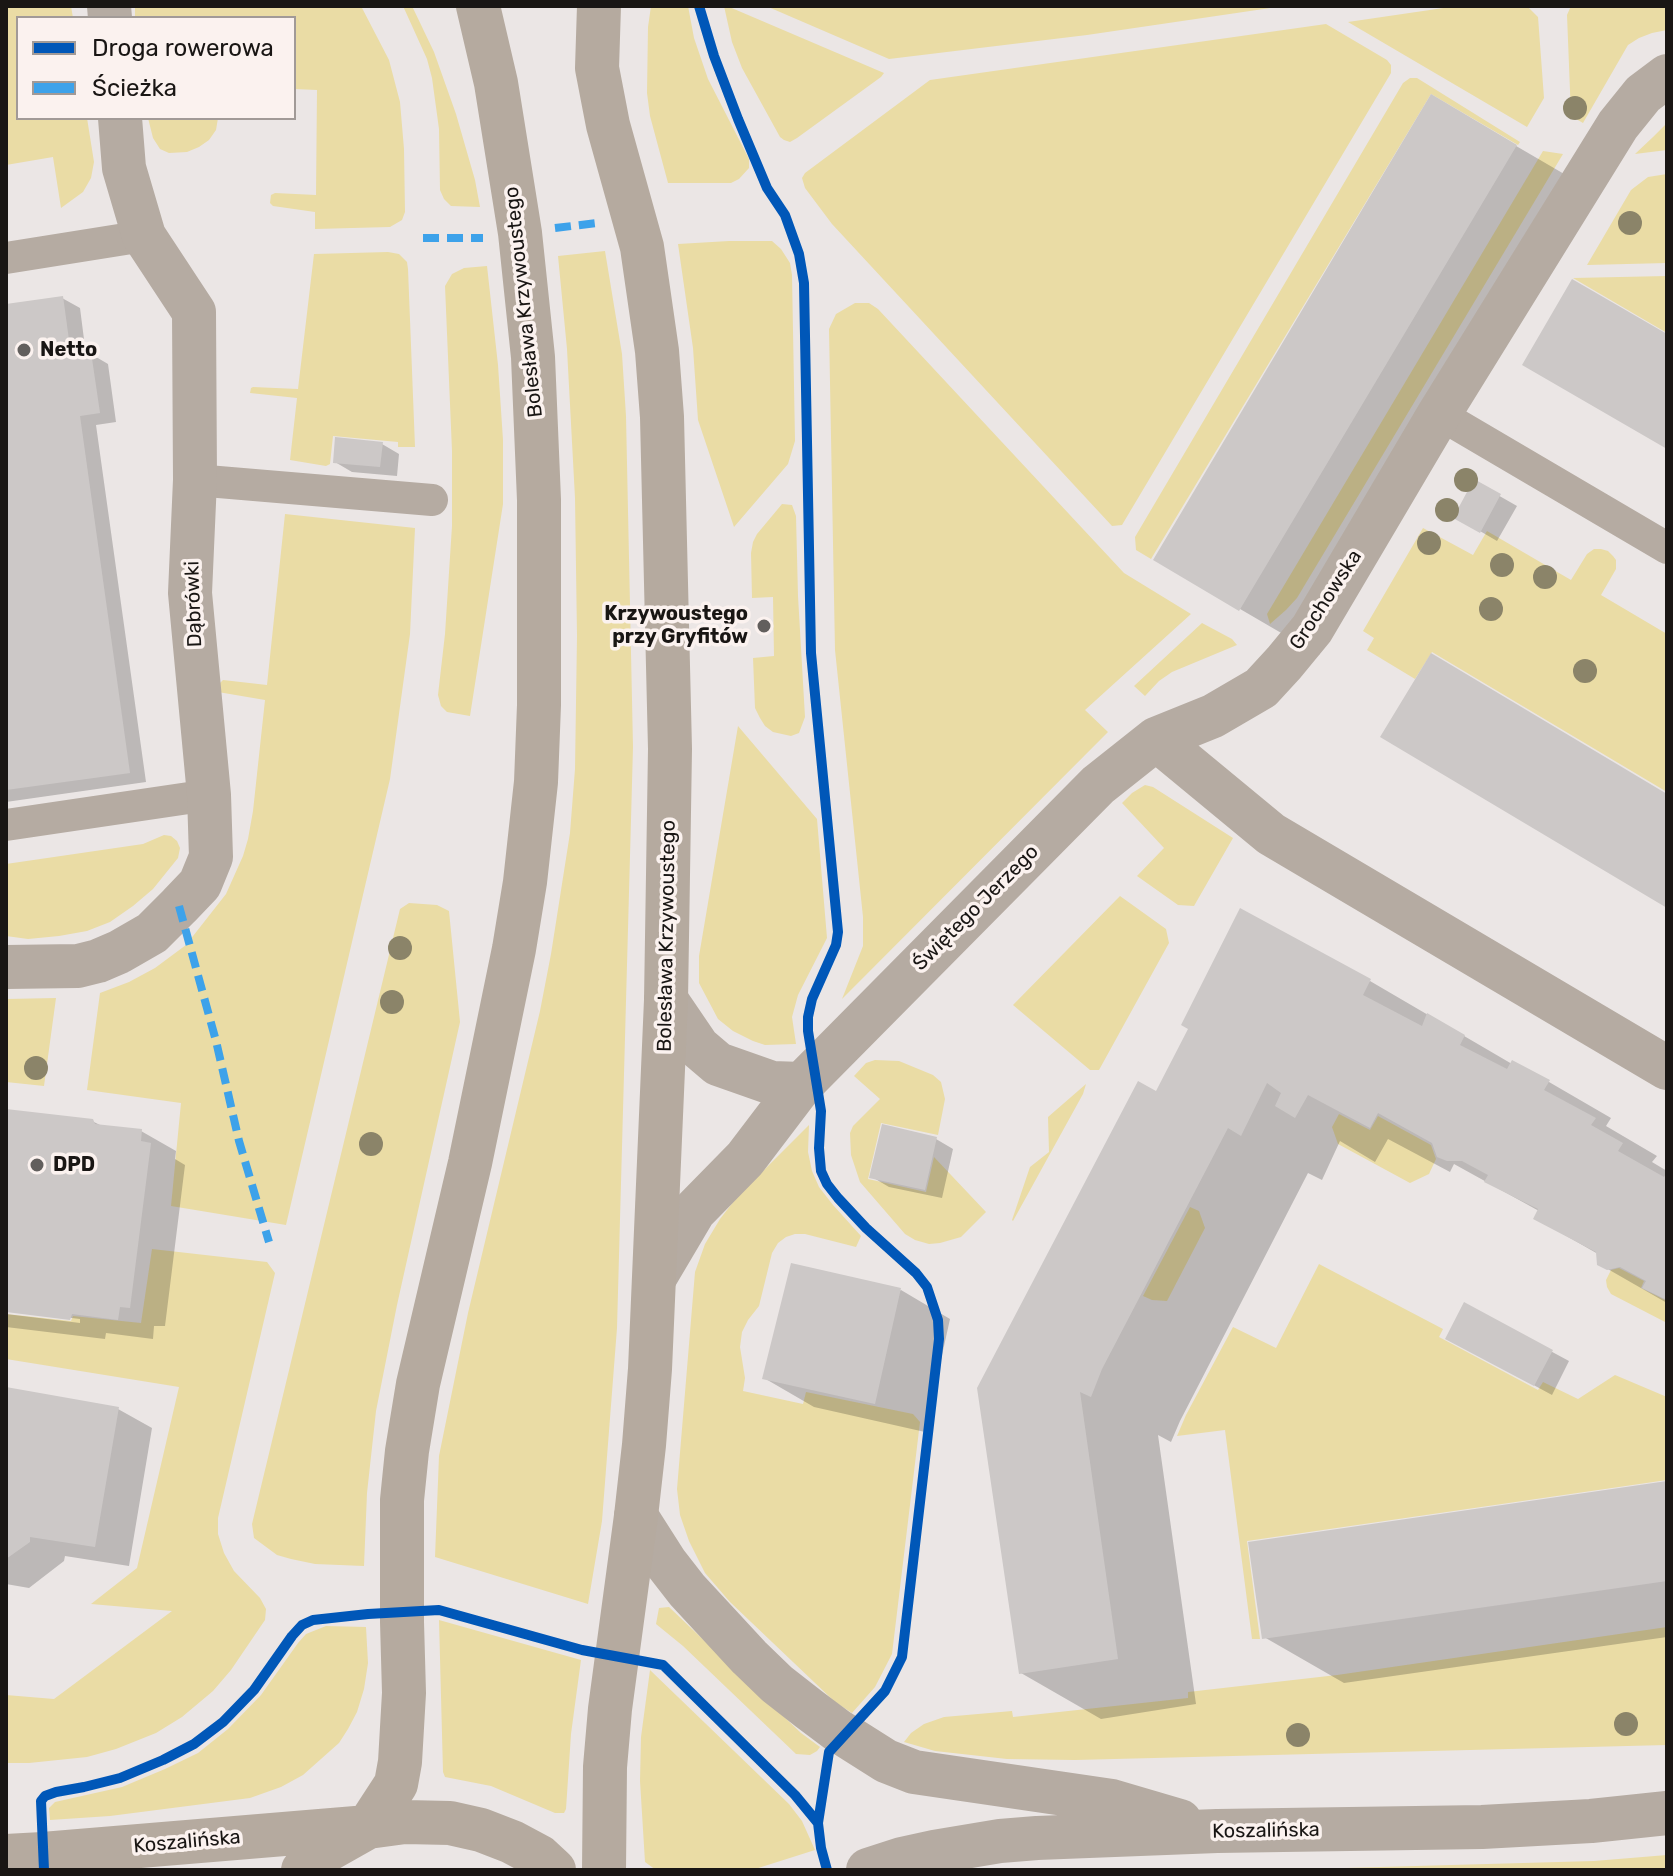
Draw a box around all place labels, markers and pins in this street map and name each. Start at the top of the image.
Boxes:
place label: Netto [40,338,97,362]
marker: Netto [15,341,33,359]
place label: Krzywoustego przy Gryfitów [604,602,748,649]
marker: Krzywoustego przy Gryfitów [755,617,773,635]
place label: DPD [53,1153,95,1177]
marker: DPD [28,1156,46,1174]

